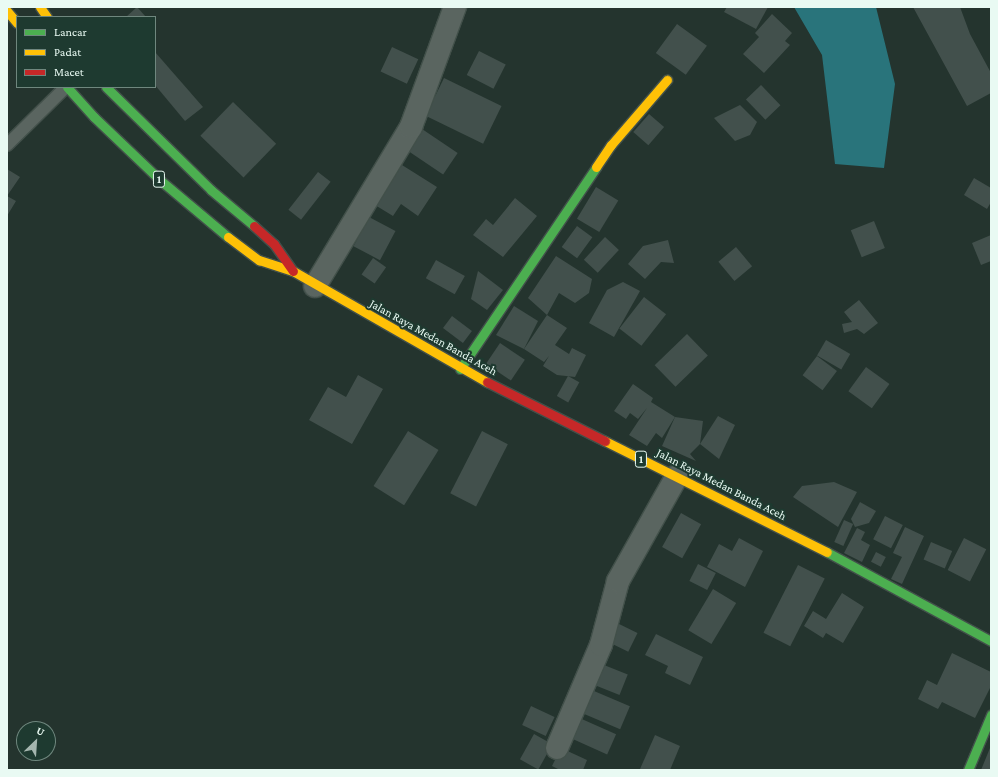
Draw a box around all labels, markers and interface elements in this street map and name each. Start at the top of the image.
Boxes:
legend [16,16,156,88]
text: Lancar [54,25,87,39]
text: Padat [54,45,81,59]
text: Macet [54,65,84,79]
road number: 1 [152,170,166,188]
street label: Jalan Raya Medan Banda Aceh [367,297,499,379]
street label: Jalan Raya Medan Banda Aceh [654,446,788,524]
road number: 1 [634,450,648,468]
north arrow [16,721,56,761]
text: U [35,724,47,738]

